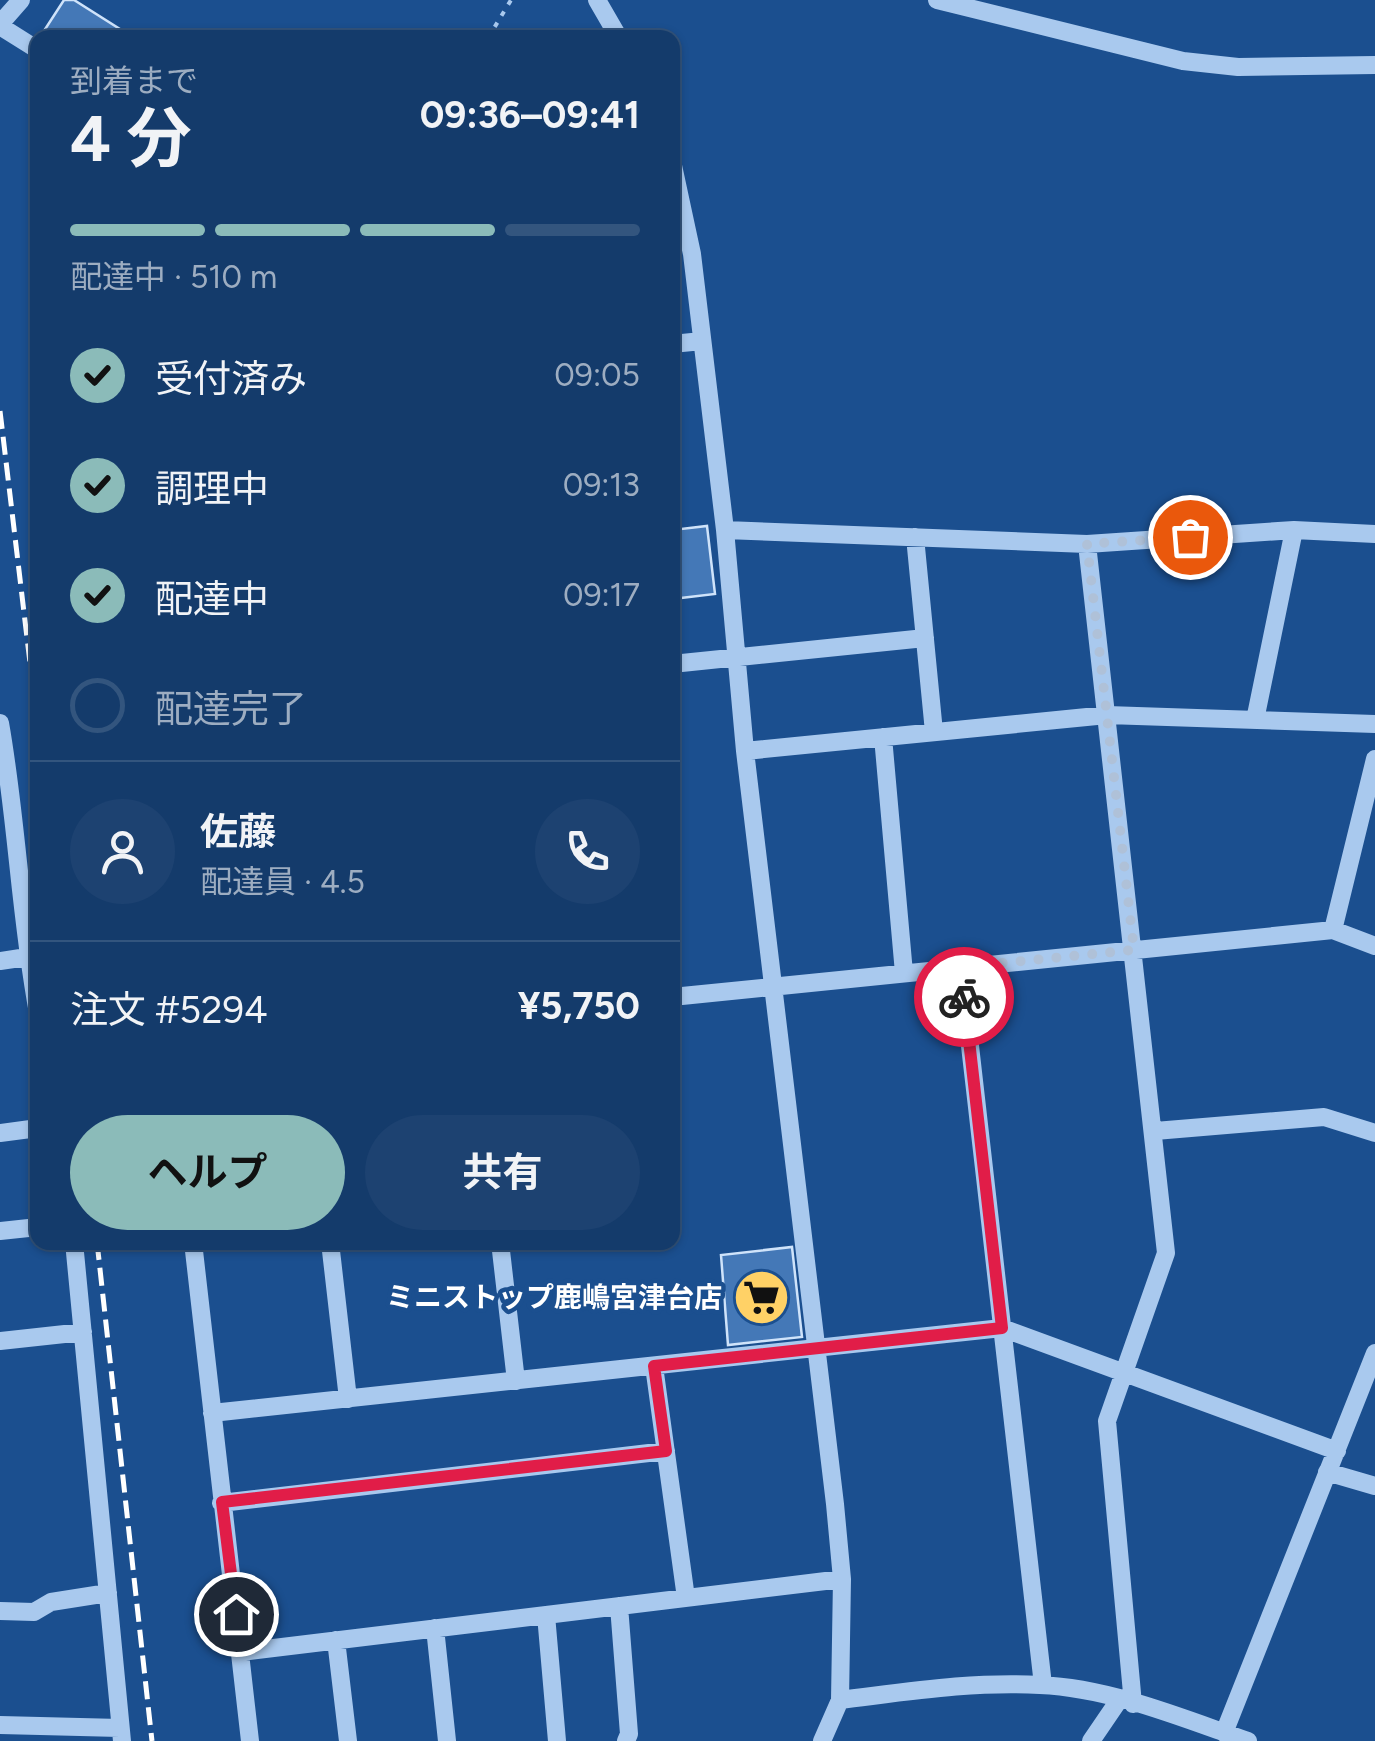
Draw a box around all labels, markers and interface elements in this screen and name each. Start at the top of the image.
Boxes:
text: 到着まで [70,62,198,100]
text: 09:36–09:41 [420,92,640,138]
text: 4 分 [70,99,192,177]
text: 配達中 · 510 m [70,258,277,296]
icon: check [70,348,125,403]
text: 受付済み [155,356,307,402]
text: 09:05 [554,356,640,394]
icon: check [70,458,125,513]
text: 調理中 [155,466,269,512]
text: 09:13 [563,466,640,504]
pin [1148,495,1233,580]
icon: bag [1163,510,1218,565]
icon: check [70,568,125,623]
text: 配達中 [155,576,269,622]
text: 09:17 [563,576,640,614]
text: 配達完了 [155,686,307,732]
button: person [70,799,175,904]
button: phone [535,799,640,904]
text: 佐藤 [200,809,276,855]
text: 配達員 · 4.5 [200,863,365,901]
courier [914,947,1014,1047]
icon: bike [937,970,992,1025]
text: ¥5,750 [518,983,640,1029]
text: 注文 #5294 [70,987,268,1033]
button: ヘルプ [70,1115,345,1230]
button: 共有 [365,1115,640,1230]
supermarket icon: ミニストップ鹿嶋宮津台店 [731,1267,791,1327]
place label: ミニストップ鹿嶋宮津台店 [386,1280,722,1314]
pin [194,1572,279,1657]
icon: home [209,1587,264,1642]

